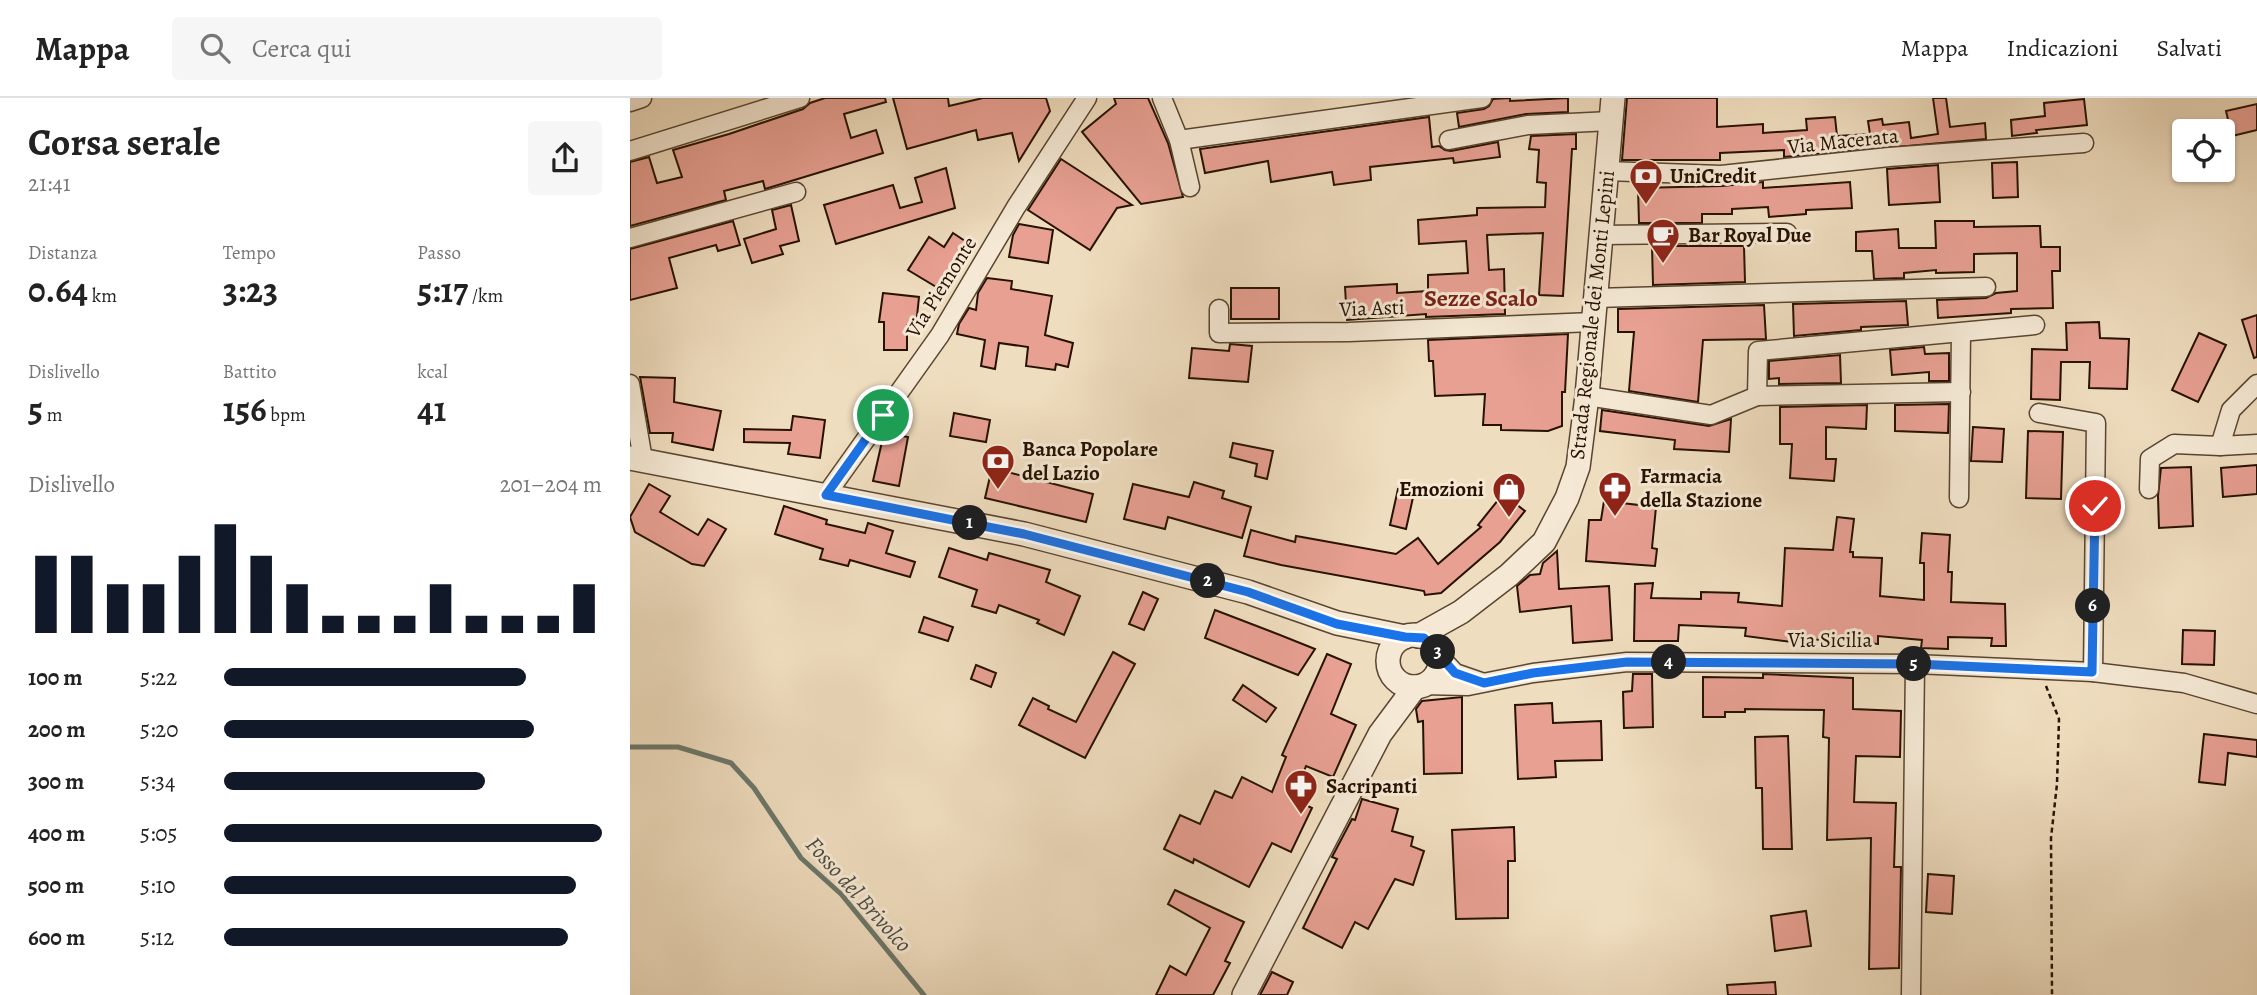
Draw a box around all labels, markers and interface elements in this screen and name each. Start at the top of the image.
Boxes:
search box [172,17,662,80]
text: Mappa [35,26,130,71]
icon: search [196,29,234,67]
text: Cerca qui [252,31,352,66]
text: Mappa [1901,32,1969,64]
text: Indicazioni [2007,32,2119,64]
text: Salvati [2157,32,2222,64]
text: Corsa serale [28,116,221,168]
map controls [2172,119,2235,182]
button: locate [2172,119,2235,182]
button: share [528,121,602,195]
street label: Via Macerata [1785,121,1900,161]
bank icon: UniCredit [1627,157,1665,206]
place label: UniCredit [1670,162,1757,190]
text: 21:41 [28,168,71,199]
street label: Strada Regionale dei Monti Lepini [1563,169,1621,461]
cafe icon: Bar Royal Due [1644,216,1682,265]
place label: Bar Royal Due [1688,221,1812,249]
street label: Via Piemonte [898,231,983,344]
text: Distanza [28,240,97,266]
text: Tempo [223,240,276,266]
text: Passo [417,240,461,266]
text: 0.64 [28,266,88,314]
text: 3:23 [223,266,278,314]
text: 5:17 [417,266,468,314]
district label: Sezze Scalo [1424,282,1538,314]
text: km [88,283,117,309]
text: /km [468,283,503,309]
street label: Via Asti [1338,293,1405,323]
text: Dislivello [28,359,100,385]
text: Battito [223,359,276,385]
text: kcal [417,359,448,385]
text: 5 [28,385,43,433]
text: 156 [223,385,266,433]
text: 41 [417,385,446,433]
pin [853,385,913,445]
icon: arrive [864,396,902,434]
text: m [43,402,63,428]
text: bpm [266,402,306,428]
place label: Banca Popolare del Lazio [1022,435,1158,487]
bank icon: Banca Popolare del Lazio [979,442,1017,491]
place label: Farmacia della Stazione [1640,462,1763,514]
text: Dislivello [28,469,115,500]
text: 201–204 m [500,469,602,500]
pharmacy icon: Farmacia della Stazione [1596,469,1634,518]
shop icon: Emozioni [1490,470,1528,519]
place label: Emozioni [1399,475,1484,503]
pin [2065,476,2125,536]
icon: check [2076,487,2114,525]
pin: 1 [952,506,988,540]
text: 1 [966,509,973,535]
pin: 2 [1190,564,1226,598]
text: 2 [1203,567,1212,593]
pin: 6 [2076,588,2110,624]
text: 6 [2088,592,2097,618]
street label: Via Sicilia [1787,626,1872,654]
pin: 3 [1420,634,1456,670]
text: 3 [1433,638,1442,664]
pin: 4 [1651,644,1686,680]
pin: 5 [1896,646,1932,682]
text: 4 [1664,648,1673,674]
text: 5 [1909,650,1918,676]
text: 100 m [28,662,83,693]
text: 5:22 [140,662,177,693]
text: 200 m [28,714,86,745]
text: 5:20 [140,714,179,745]
text: 300 m [28,766,84,797]
text: 5:34 [140,766,175,797]
pharmacy icon: Sacripanti [1282,767,1320,816]
place label: Sacripanti [1326,772,1417,800]
text: 400 m [28,818,85,849]
text: 5:05 [140,818,178,849]
water label: Fosso del Brivolco [798,830,919,959]
text: 500 m [28,870,84,901]
text: 5:10 [140,870,176,901]
text: 600 m [28,922,85,953]
text: 5:12 [140,922,174,953]

